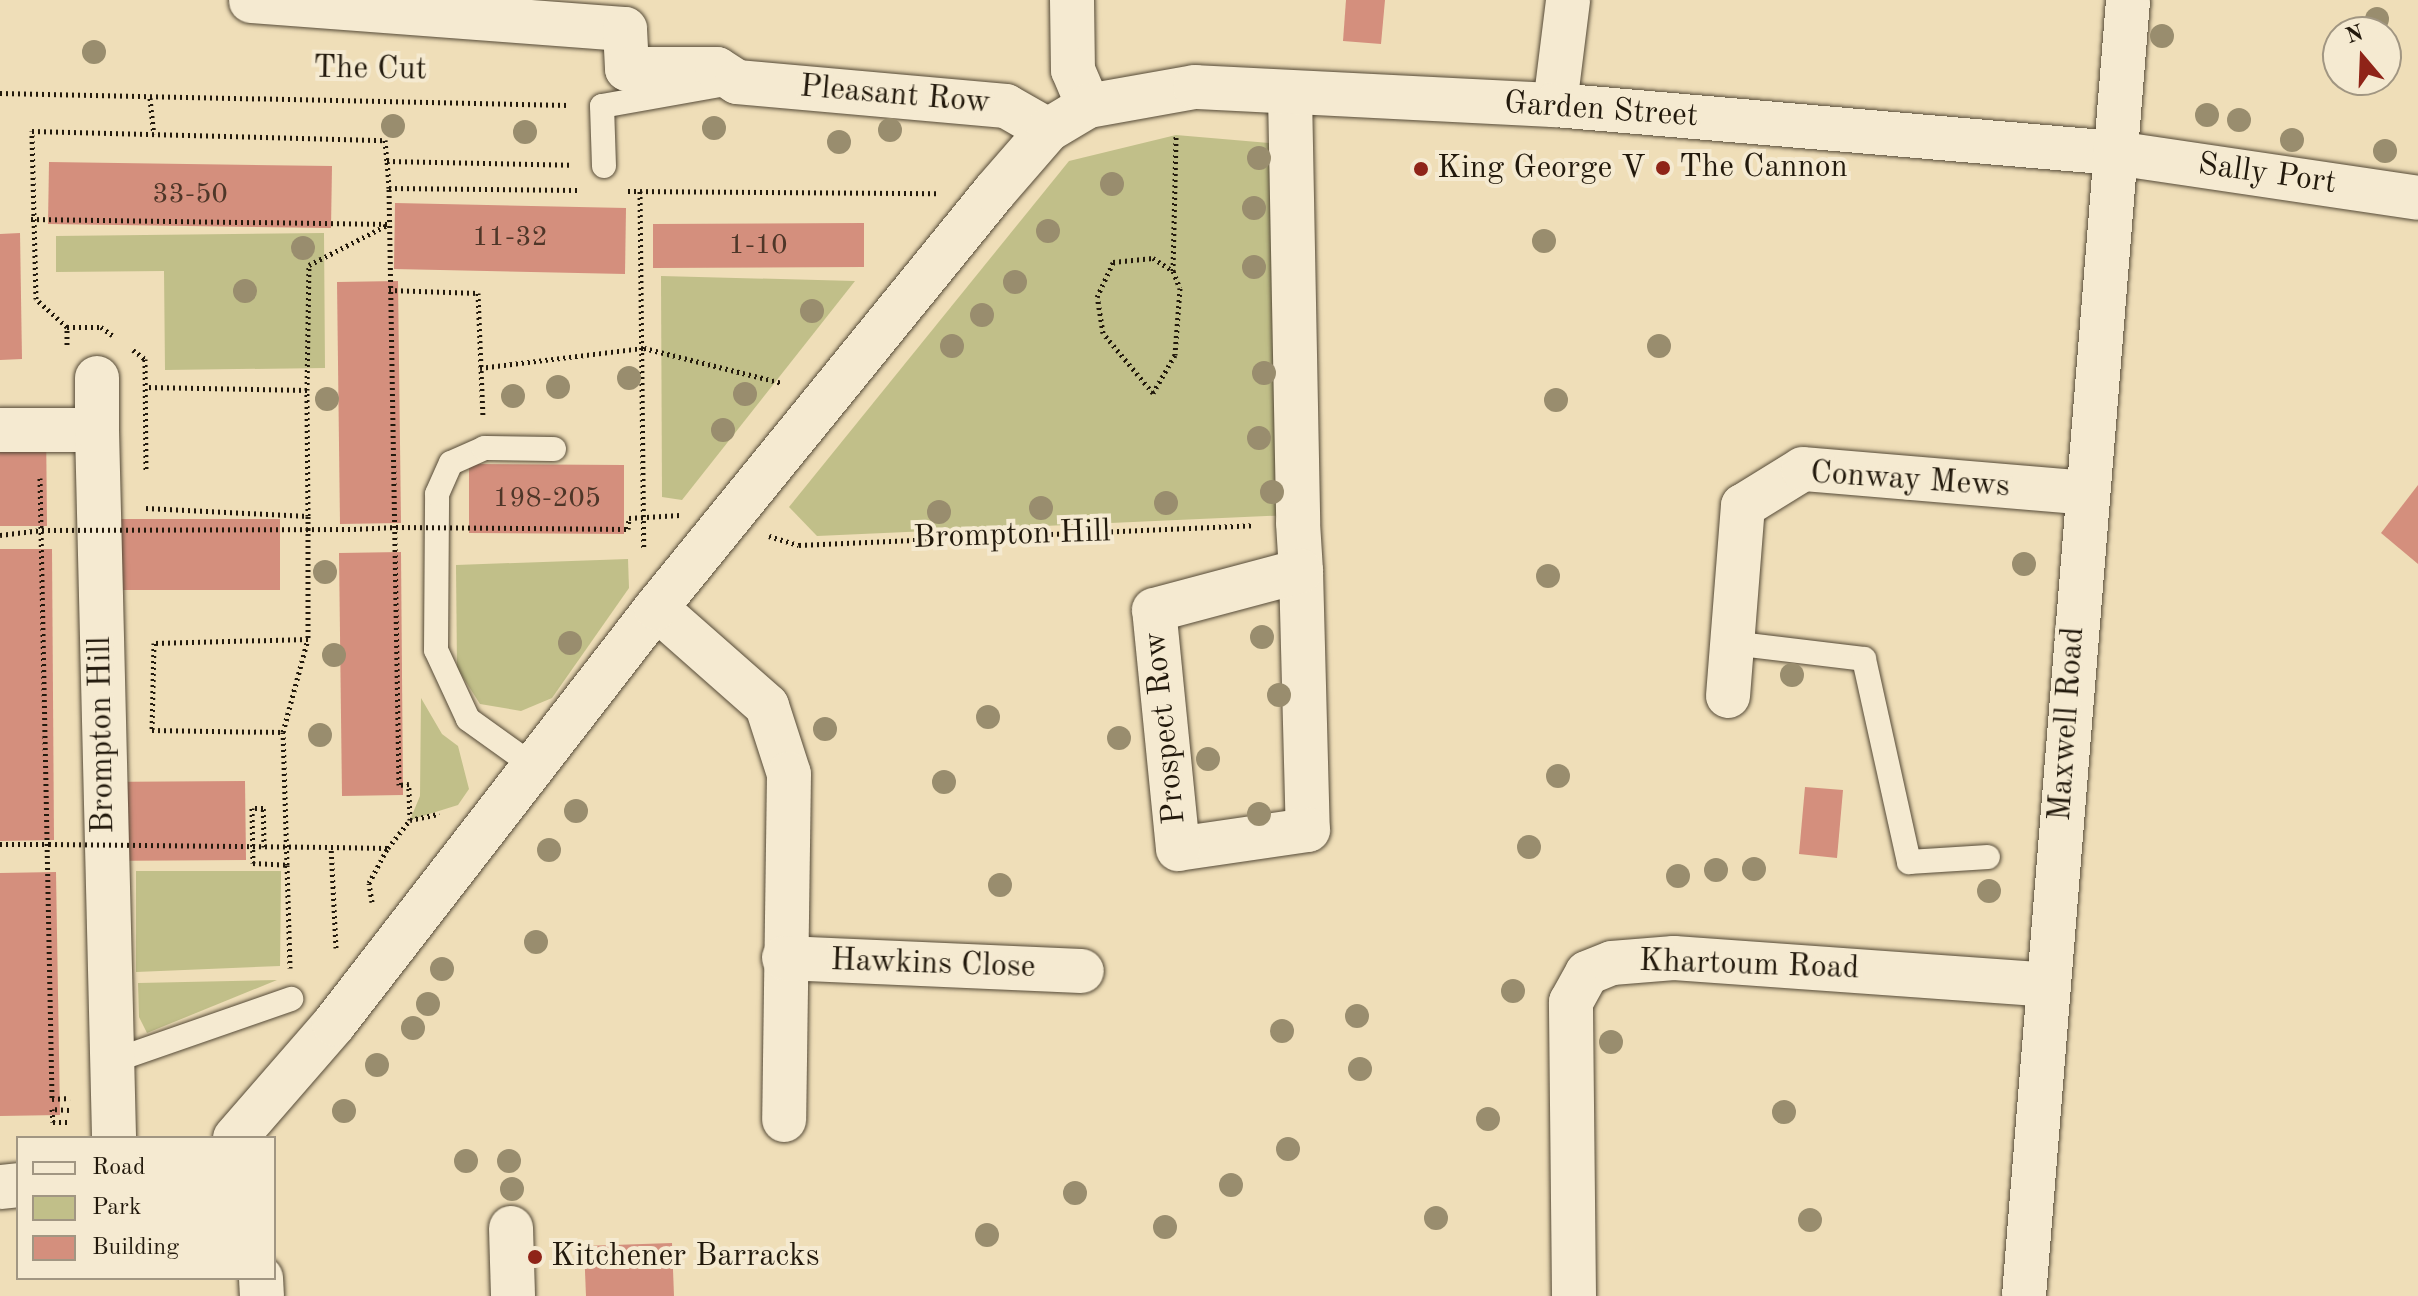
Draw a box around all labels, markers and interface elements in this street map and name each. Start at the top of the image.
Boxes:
north arrow [2322,16,2402,96]
text: N [2343,22,2366,48]
street label: The Cut [313,50,427,90]
street label: Pleasant Row [798,69,992,123]
street label: Garden Street [1503,85,1699,137]
street label: Sally Port [2195,146,2339,204]
place label: The Cannon [1679,149,1848,187]
place label: King George V [1437,150,1646,188]
marker: The Cannon [1654,159,1672,177]
marker: King George V [1412,160,1430,178]
house number: 33-50 [152,178,228,212]
house number: 11-32 [472,221,548,255]
house number: 1-10 [728,229,788,263]
street label: Conway Mews [1809,455,2011,507]
house number: 198-205 [493,482,601,516]
street label: Brompton Hill [913,513,1111,559]
street label: Maxwell Road [2042,625,2094,823]
street label: Prospect Row [1137,630,1195,826]
street label: Brompton Hill [82,636,124,834]
street label: Hawkins Close [830,942,1036,988]
street label: Khartoum Road [1638,943,1860,989]
legend [16,1136,276,1280]
text: Road [92,1156,145,1180]
text: Park [92,1196,141,1220]
text: Building [92,1236,179,1260]
place label: Kitchener Barracks [551,1238,820,1276]
marker: Kitchener Barracks [526,1248,544,1266]

